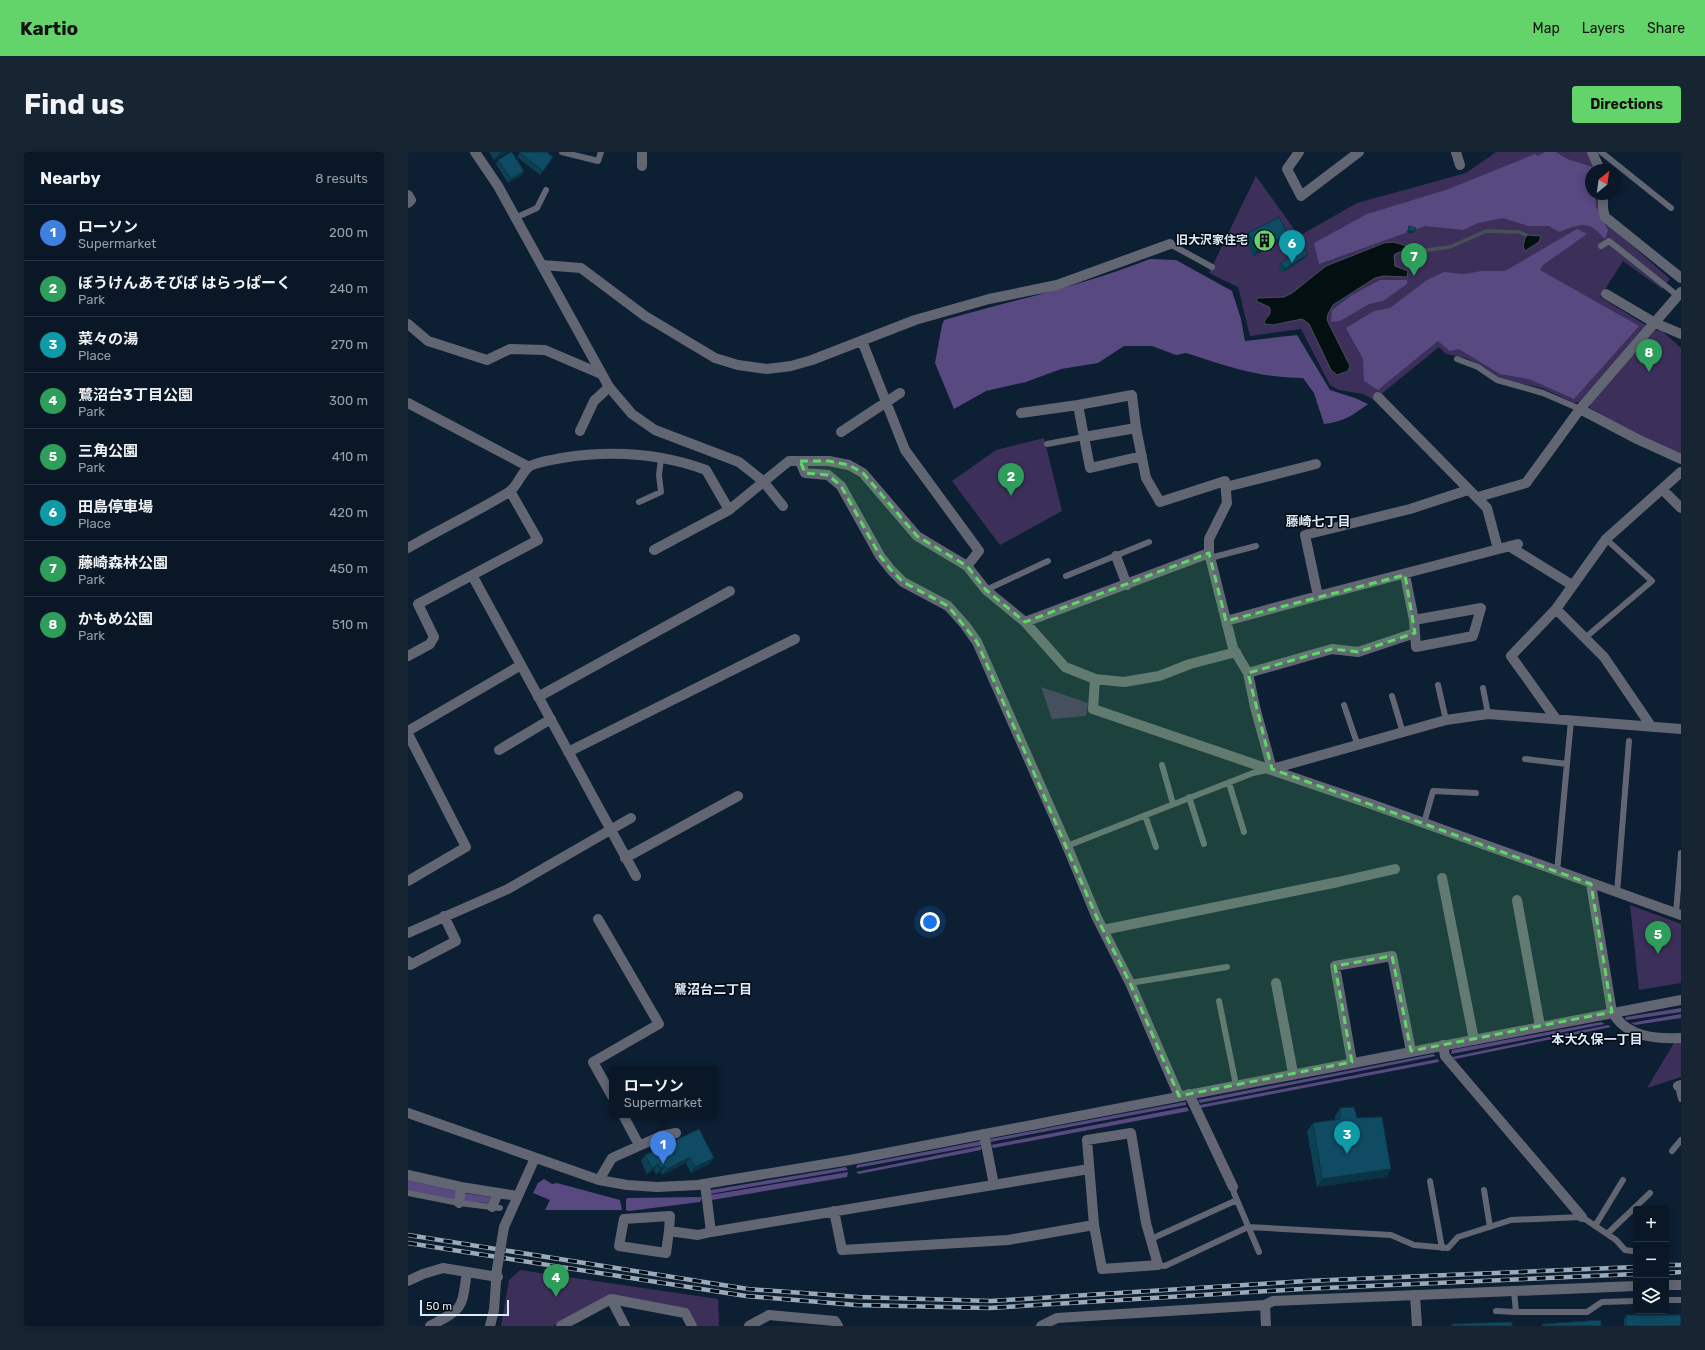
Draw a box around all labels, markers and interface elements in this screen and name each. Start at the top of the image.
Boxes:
text: Kartio [20,17,78,40]
text: Map [1533,20,1560,37]
text: Layers [1582,20,1625,37]
text: Share [1647,20,1685,37]
button: Directions [1572,86,1681,123]
text: Find us [24,88,124,121]
north arrow [1585,164,1621,200]
text: Nearby [40,168,101,188]
text: 8 results [315,171,368,186]
text: ローソン [78,218,138,236]
text: 1 [50,225,56,240]
text: 200 m [329,225,368,240]
building icon: 旧大沢家住宅 [1251,227,1277,253]
pin: 6 [1279,230,1305,263]
place label: 旧大沢家住宅 [1176,233,1248,247]
text: Supermarket [78,236,156,251]
pin: 7 [1401,243,1427,276]
text: ぼうけんあそびば はらっぱーく [78,274,291,292]
text: 2 [49,281,57,296]
text: 240 m [329,281,368,296]
text: Park [78,292,105,307]
text: 菜々の湯 [78,330,138,348]
text: 3 [49,337,57,352]
text: 270 m [331,337,368,352]
pin: 8 [1636,339,1662,372]
text: Place [78,348,111,363]
text: 鷺沼台3丁目公園 [78,386,193,404]
text: 4 [49,393,57,408]
text: 300 m [329,393,368,408]
text: Park [78,404,105,419]
text: 三角公園 [78,442,138,460]
text: 5 [49,449,57,464]
text: 410 m [332,449,368,464]
text: Park [78,460,105,475]
pin: 2 [998,463,1024,496]
text: 田島停車場 [78,498,153,516]
text: 6 [49,505,57,520]
text: 420 m [329,505,368,520]
district label: 藤崎七丁目 [1285,514,1351,529]
text: Place [78,516,111,531]
text: 藤崎森林公園 [78,554,168,572]
text: 7 [49,561,57,576]
text: 450 m [329,561,368,576]
text: Park [78,572,105,587]
text: かもめ公園 [78,610,153,628]
text: 8 [49,617,57,632]
text: 510 m [332,617,368,632]
text: Park [78,628,105,643]
your location [920,912,940,932]
pin: 5 [1645,921,1671,954]
district label: 鷺沼台二丁目 [674,982,752,997]
district label: 本大久保一丁目 [1551,1032,1643,1047]
popup [609,1066,717,1118]
text: ローソン [624,1077,684,1095]
text: Supermarket [624,1095,702,1110]
pin: 3 [1334,1121,1360,1154]
pin: 1 [650,1131,676,1164]
map controls [1633,1206,1669,1314]
button: + [1633,1206,1669,1242]
button: − [1633,1242,1669,1278]
pin: 4 [543,1264,569,1297]
button: layers [1633,1278,1669,1314]
scale bar [420,1298,509,1317]
text: 50 m [426,1300,452,1313]

